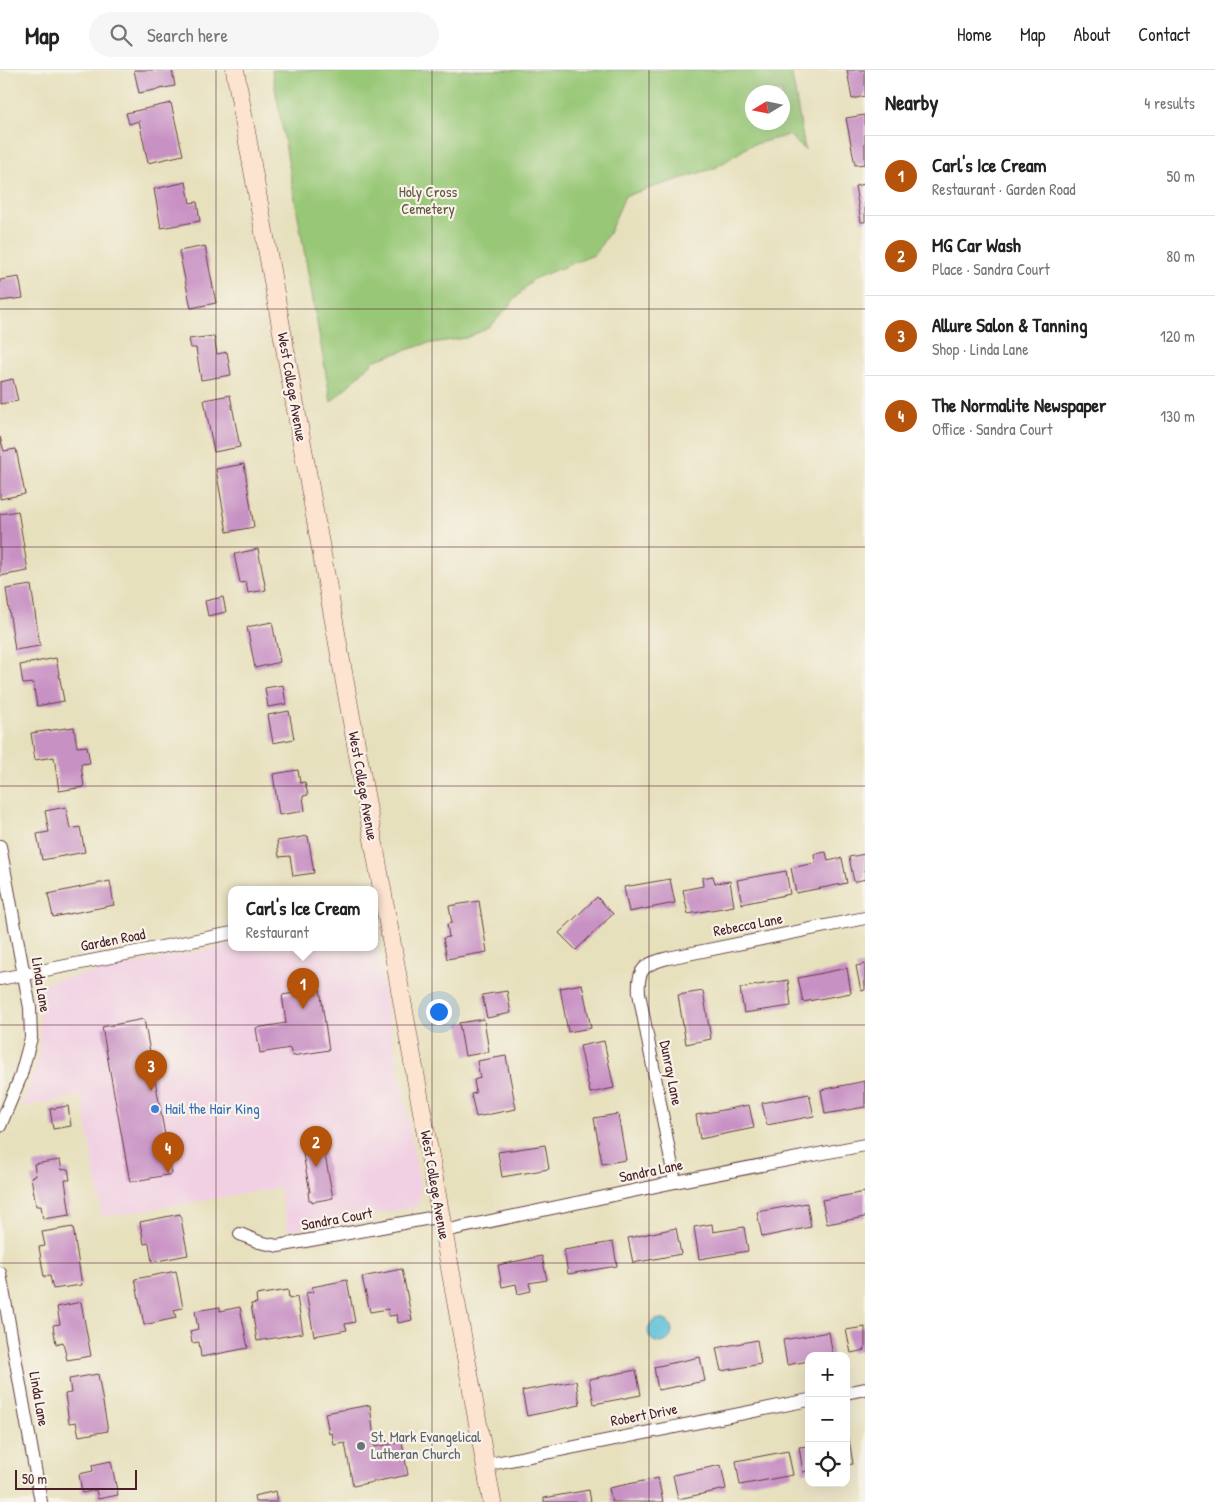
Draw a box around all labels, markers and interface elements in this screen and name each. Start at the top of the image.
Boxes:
search box [89,12,439,57]
text: Map [25,19,59,51]
icon: search [107,21,135,49]
text: Search here [147,22,228,48]
text: Home [957,22,992,47]
text: Map [1020,22,1045,47]
text: About [1073,22,1110,47]
text: Contact [1138,22,1190,47]
north arrow [745,85,790,130]
text: Nearby [885,88,938,117]
text: 4 results [1144,92,1195,114]
text: Carl's Ice Cream [932,152,1046,178]
text: 1 [898,165,904,187]
text: 50 m [1167,165,1195,187]
text: Restaurant · Garden Road [932,178,1076,200]
park label: Holy Cross Cemetery [399,181,457,219]
text: MG Car Wash [932,232,1021,258]
text: 2 [897,245,905,267]
text: 80 m [1166,245,1195,267]
text: Place · Sandra Court [932,258,1050,280]
text: Allure Salon & Tanning [932,312,1087,338]
text: 3 [897,325,905,347]
text: 120 m [1160,325,1195,347]
street label: West College Avenue [273,331,312,443]
text: Shop · Linda Lane [932,338,1029,360]
text: The Normalite Newspaper [932,392,1106,418]
text: 4 [898,405,904,427]
text: 130 m [1160,405,1195,427]
text: Office · Sandra Court [932,418,1053,440]
street label: West College Avenue [344,730,383,842]
popup [228,886,378,951]
text: Carl's Ice Cream [246,895,360,921]
street label: Rebecca Lane [711,908,784,942]
text: Restaurant [246,921,309,943]
street label: Garden Road [79,923,147,956]
street label: Linda Lane [27,956,56,1014]
pin: 1 [287,968,319,1009]
your location [426,999,452,1025]
street label: Dunray Lane [655,1039,688,1107]
pin: 3 [135,1050,167,1091]
place label: Hail the Hair King [165,1098,260,1119]
marker: Hail the Hair King [149,1103,161,1115]
pin: 2 [300,1126,332,1167]
street label: West College Avenue [416,1129,455,1241]
pin: 4 [152,1132,184,1173]
street label: Sandra Lane [617,1154,685,1188]
street label: Sandra Court [300,1202,375,1235]
map controls [805,1352,850,1487]
button: + [805,1352,850,1397]
street label: Linda Lane [24,1370,55,1428]
button: − [805,1397,850,1442]
street label: Robert Drive [609,1398,679,1431]
place label: St. Mark Evangelical Lutheran Church [371,1426,481,1464]
marker: St. Mark Evangelical Lutheran Church [355,1440,367,1452]
button: locate [805,1442,850,1487]
scale bar [15,1467,138,1490]
text: 50 m [22,1469,47,1488]

